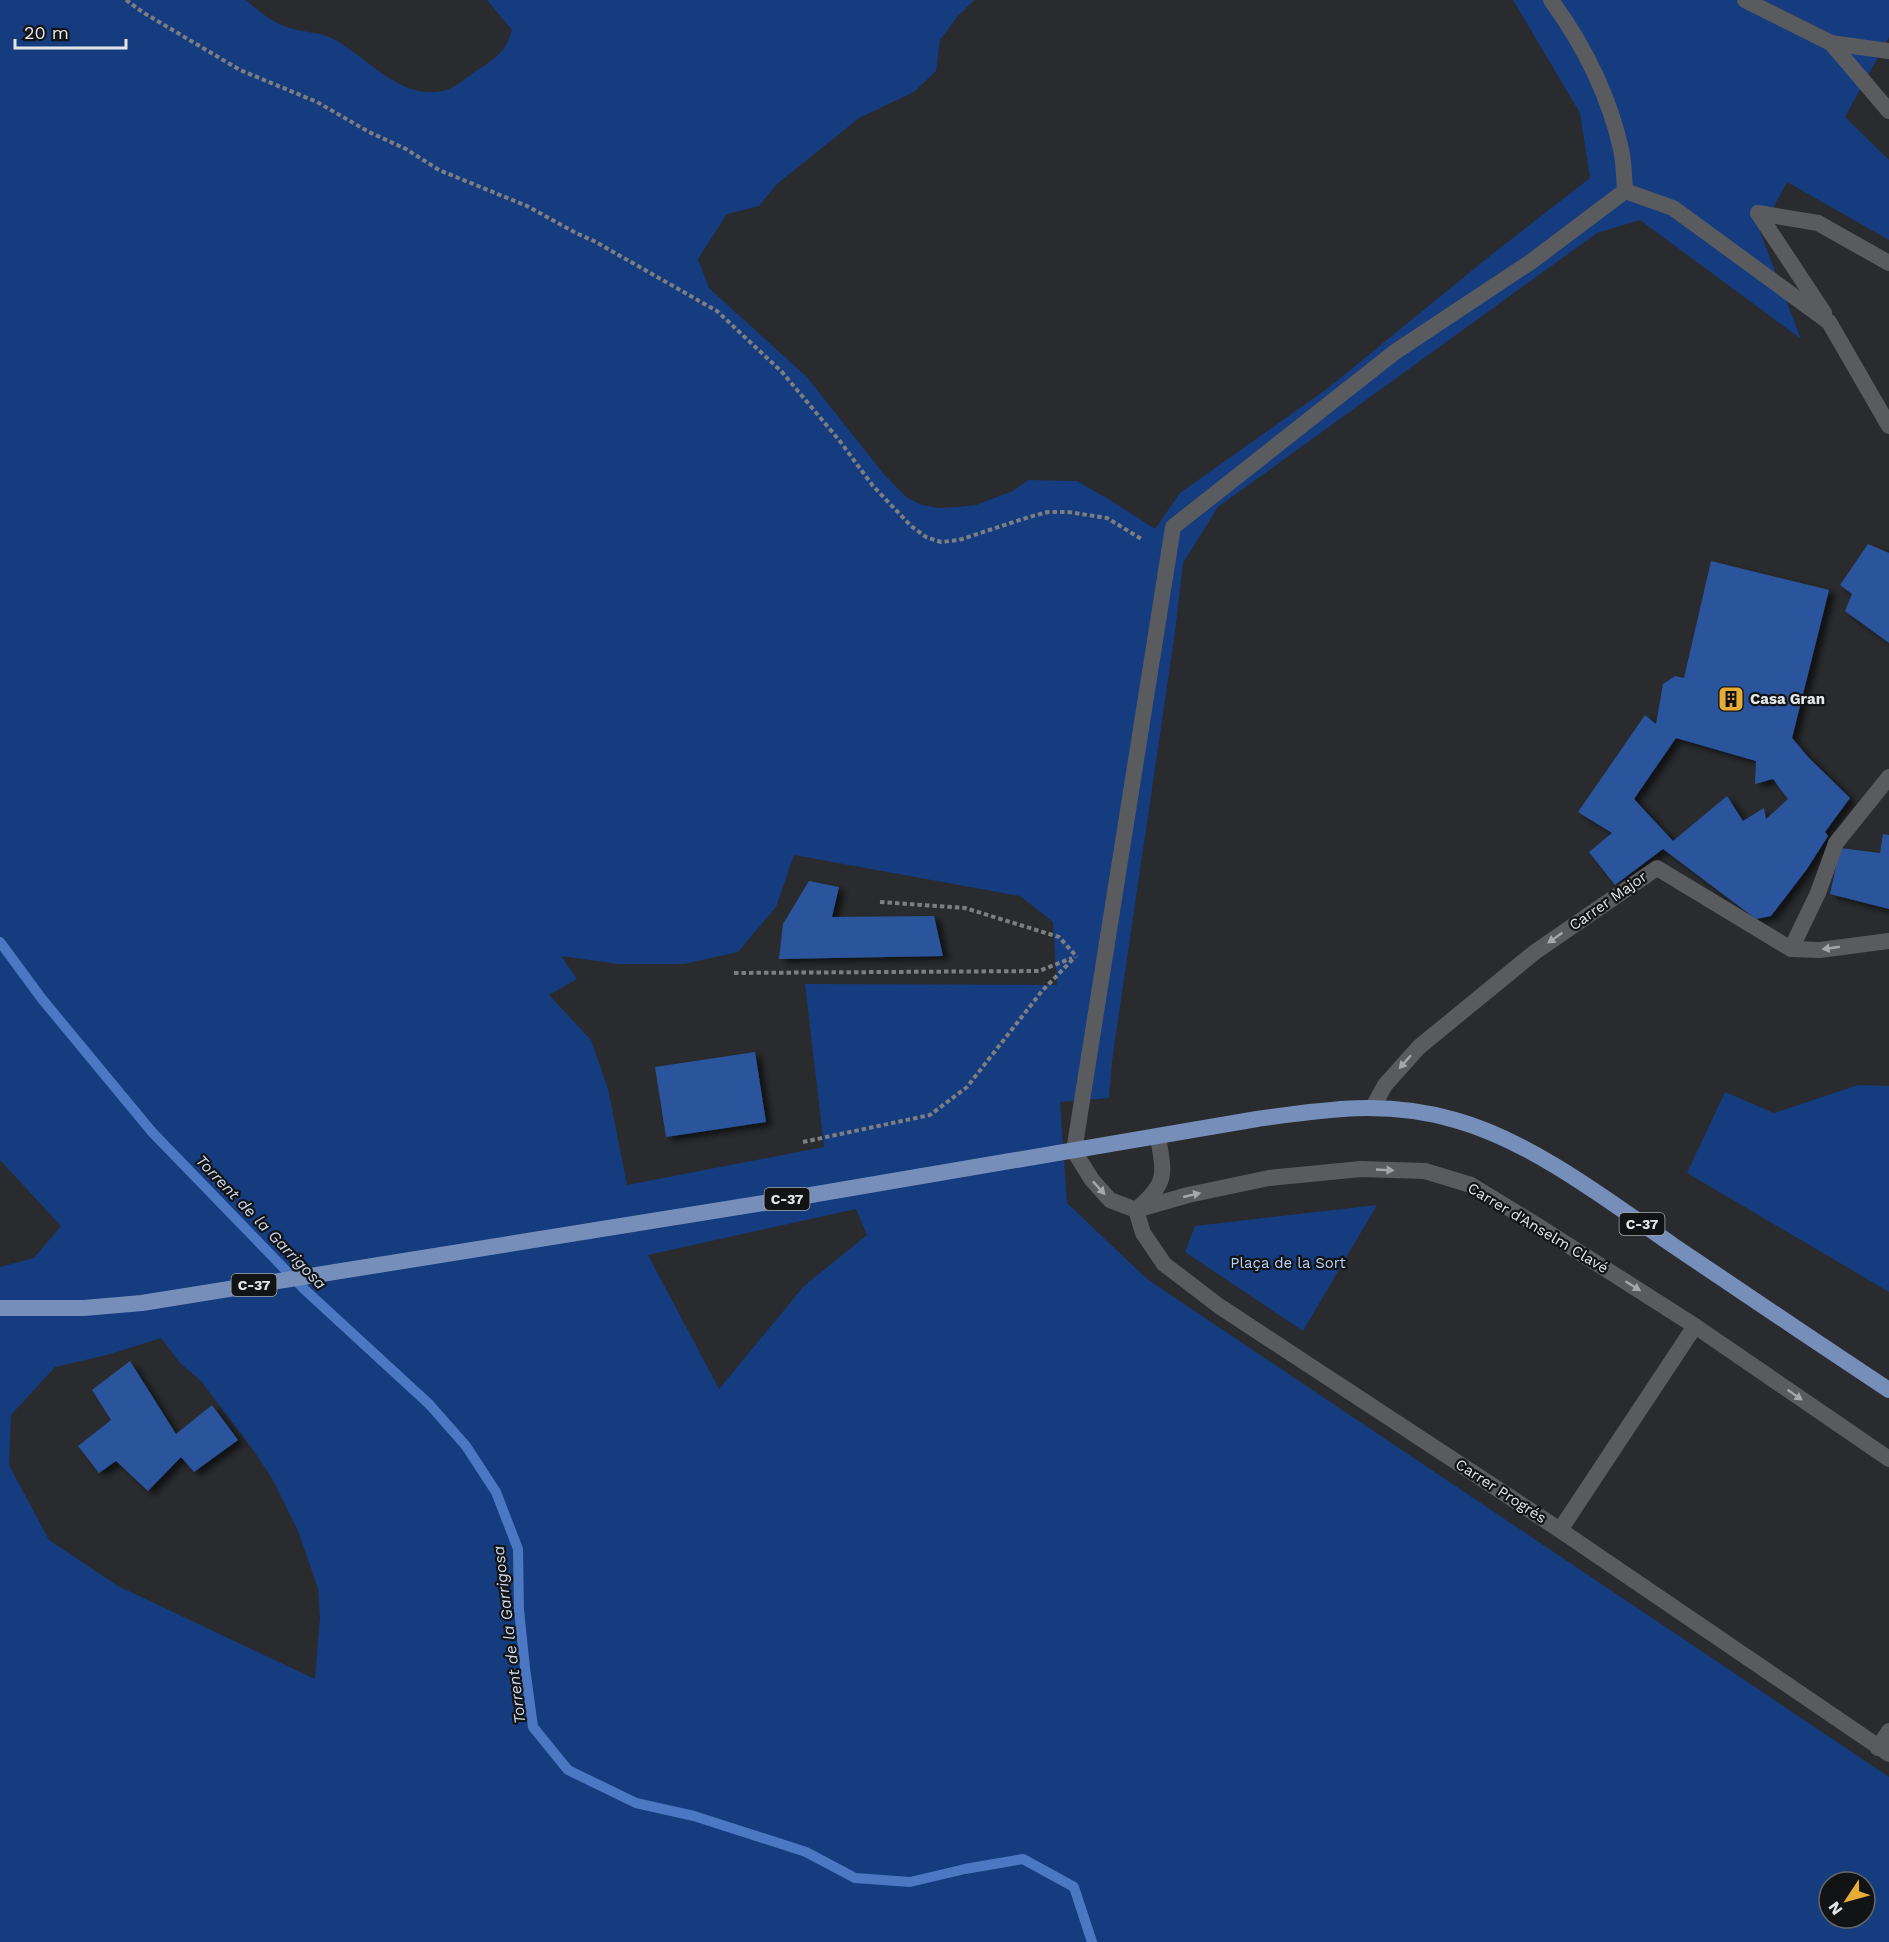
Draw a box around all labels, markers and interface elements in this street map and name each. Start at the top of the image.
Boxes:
scale bar [15,12,126,50]
text: 20 m [24,22,69,43]
building icon: Casa Gran [1716,684,1746,714]
place label: Casa Gran [1750,690,1825,708]
street label: Carrer Major [1566,868,1650,934]
one-way arrow [1547,932,1563,944]
one-way arrow [1821,944,1840,953]
one-way arrow [1398,1055,1412,1070]
water label: Torrent de la Garrigosa [192,1151,330,1293]
one-way arrow [1376,1165,1395,1174]
street label: Carrer d'Anselm Clavé [1464,1179,1612,1277]
one-way arrow [1092,1180,1105,1195]
road number: C-37 [764,1188,810,1210]
one-way arrow [1183,1189,1202,1199]
road number: C-37 [1620,1213,1664,1235]
park label: Plaça de la Sort [1230,1254,1346,1272]
road number: C-37 [232,1274,276,1296]
one-way arrow [1625,1281,1641,1292]
one-way arrow [1787,1389,1803,1401]
street label: Carrer Progrés [1452,1455,1550,1527]
water label: Torrent de la Garrigosa [489,1545,529,1725]
north arrow [1817,1870,1877,1930]
text: N [1824,1898,1846,1919]

